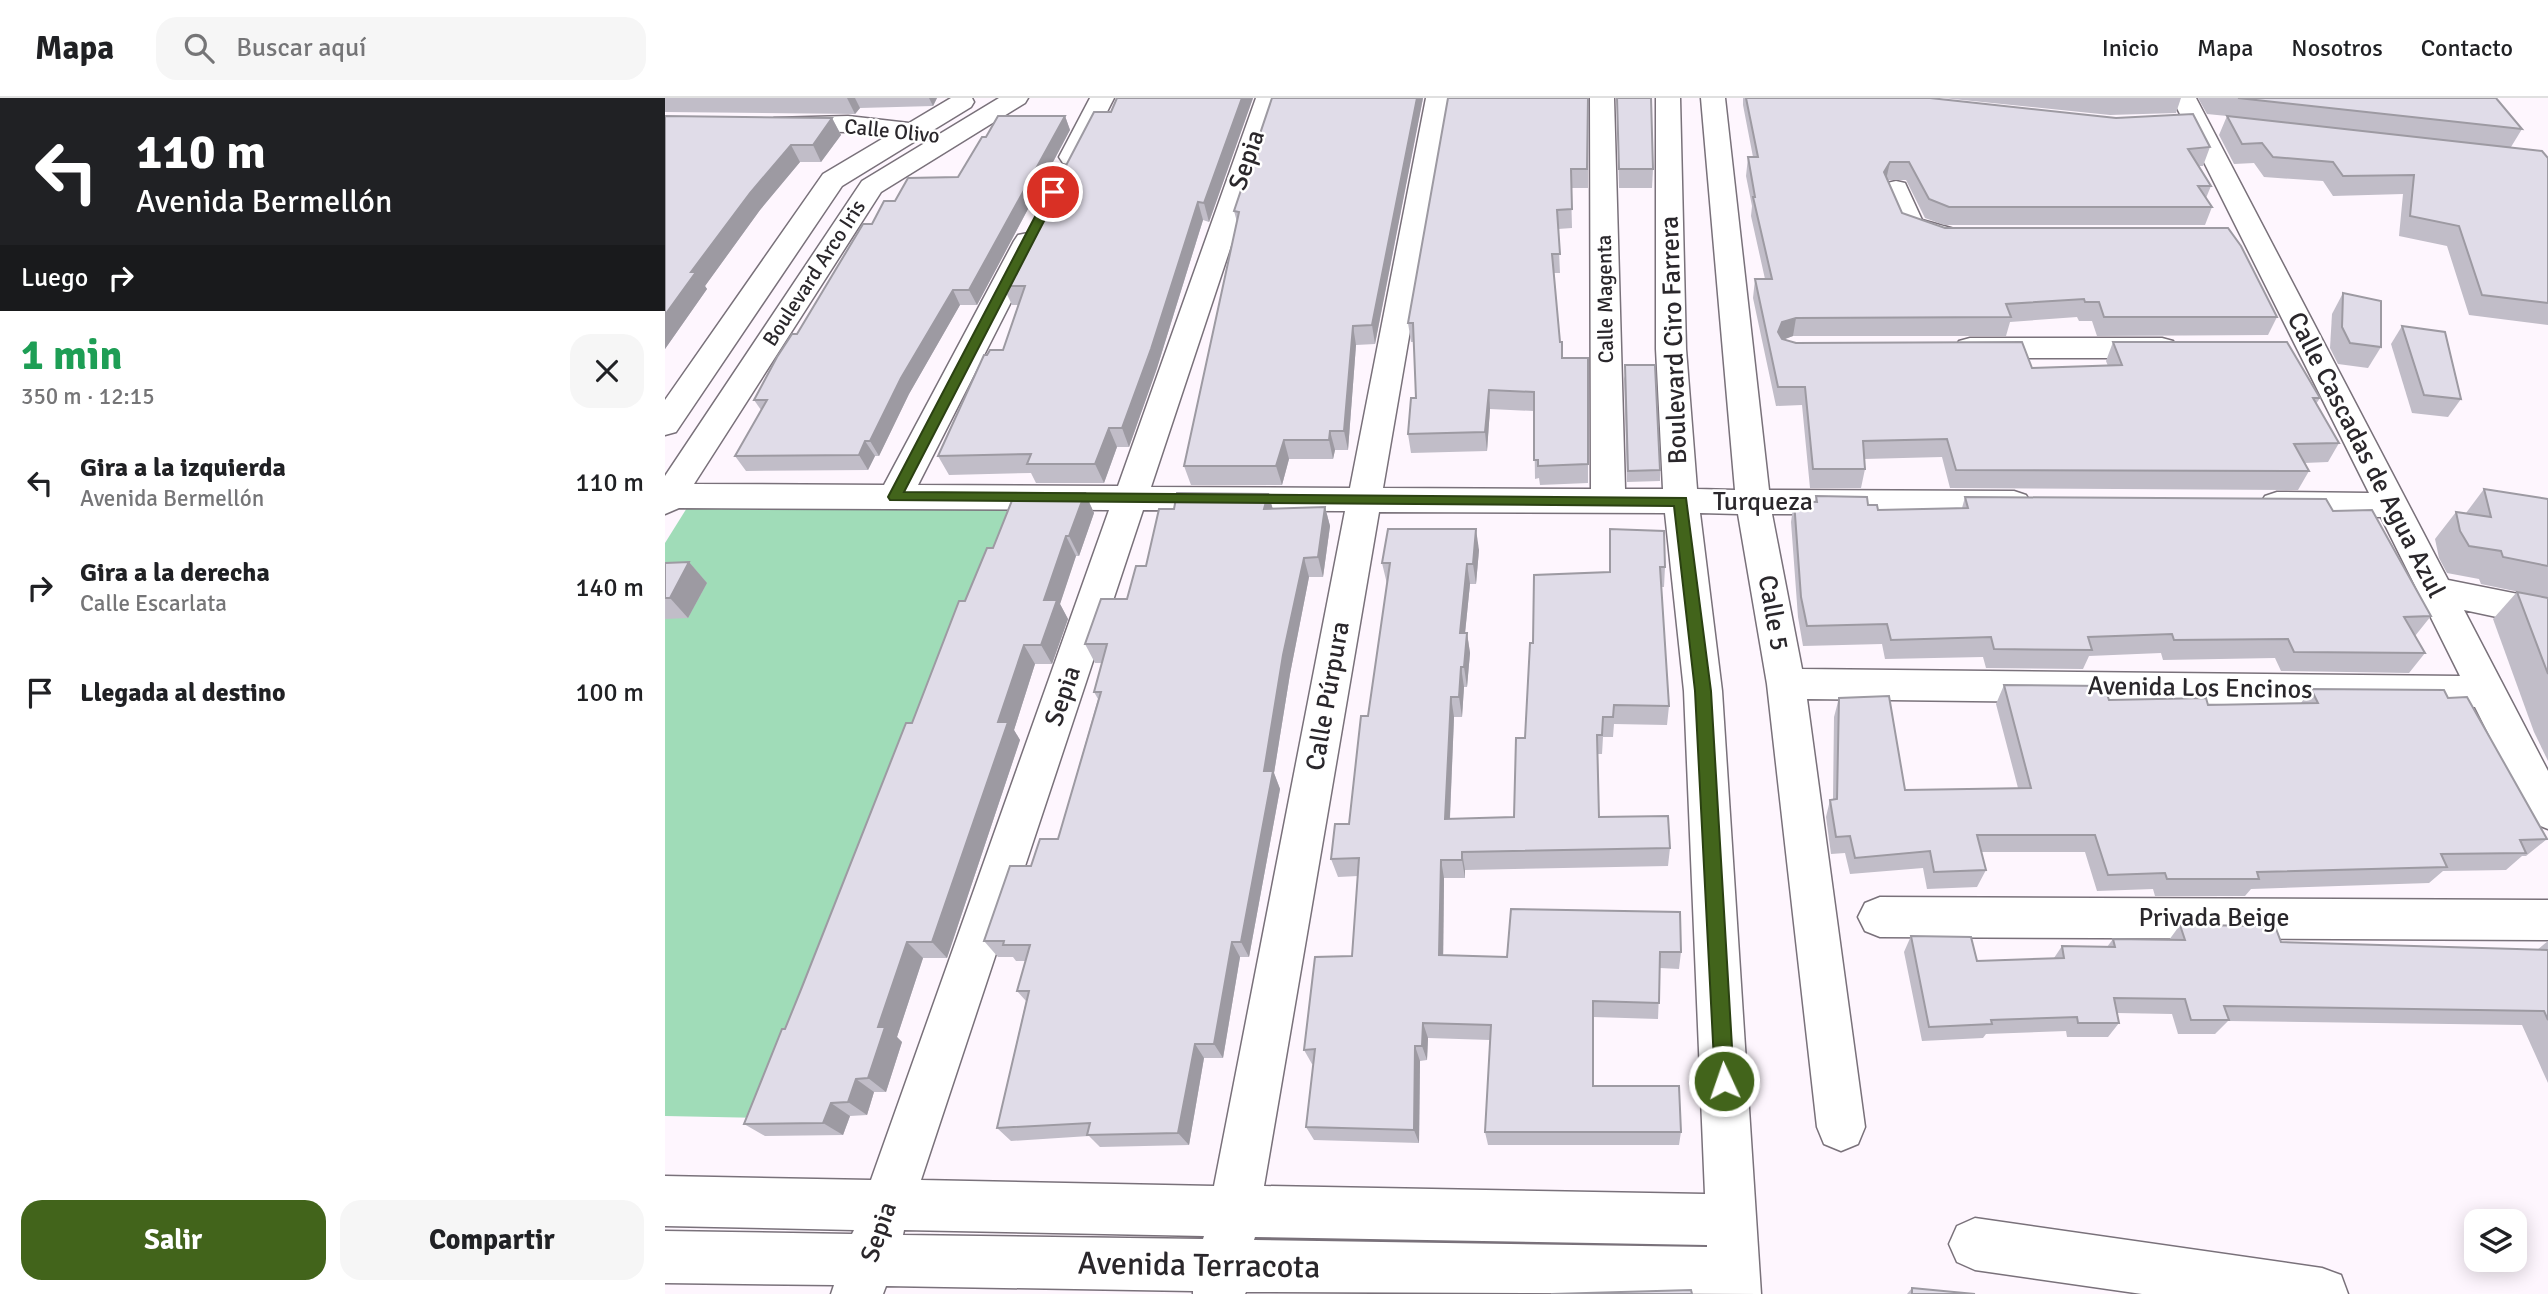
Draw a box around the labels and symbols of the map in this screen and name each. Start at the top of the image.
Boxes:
street label: Calle Olivo [843,113,941,149]
street label: Sepia [1222,126,1272,194]
pin [1023,162,1083,222]
street label: Boulevard Arco Iris [757,195,871,351]
street label: Boulevard Ciro Farrera [1654,215,1694,465]
street label: Calle Magenta [1591,234,1619,364]
street label: Calle Cascadas de Agua Azul [2280,307,2452,603]
street label: Turqueza [1713,486,1813,518]
street label: Calle 5 [1751,573,1795,653]
street label: Calle Púrpura [1299,619,1357,773]
street label: Sepia [1038,662,1088,730]
street label: Avenida Los Encinos [2087,670,2313,706]
street label: Privada Beige [2138,902,2290,934]
position arrow [1687,1044,1761,1118]
street label: Sepia [854,1198,904,1266]
street label: Avenida Terracota [1077,1243,1321,1287]

